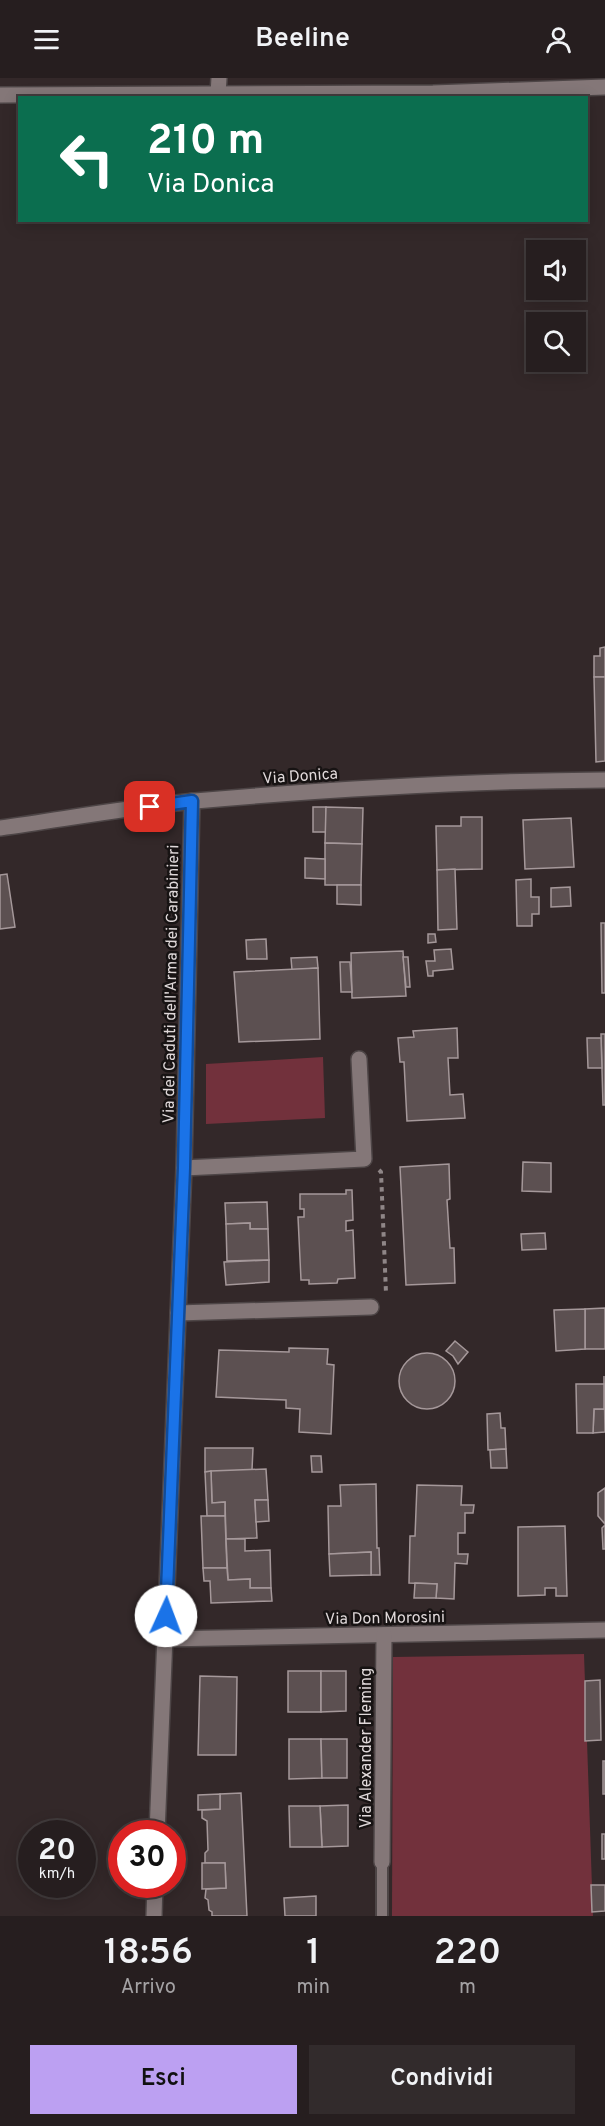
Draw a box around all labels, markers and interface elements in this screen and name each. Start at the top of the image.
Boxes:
text: Beeline [255,22,350,56]
icon: menu [30,23,63,56]
icon: person [542,23,575,56]
text: 210 m [147,116,264,169]
icon: left [48,120,126,198]
text: Via Donica [147,168,275,202]
map controls [526,240,586,372]
button: sound [526,240,586,300]
button: search [526,312,586,372]
street label: Via Donica [262,764,339,790]
pin [124,781,175,832]
icon: arrive [133,790,166,823]
street label: Via dei Caduti dell'Arma dei Carabinieri [160,845,184,1124]
position arrow [134,1584,198,1648]
street label: Via Don Morosini [325,1608,445,1630]
street label: Via Alexander Fleming [357,1668,377,1828]
speed limit sign: 30 [108,1820,186,1898]
text: 20 [38,1833,76,1870]
text: km/h [39,1865,75,1884]
text: 18:56 [104,1931,193,1977]
text: 1 [306,1931,320,1977]
text: 220 [434,1931,501,1977]
text: Arrivo [121,1975,176,2001]
text: min [297,1975,330,2001]
text: m [459,1975,476,2001]
button: Esci [30,2045,297,2114]
button: Condividi [309,2045,575,2114]

